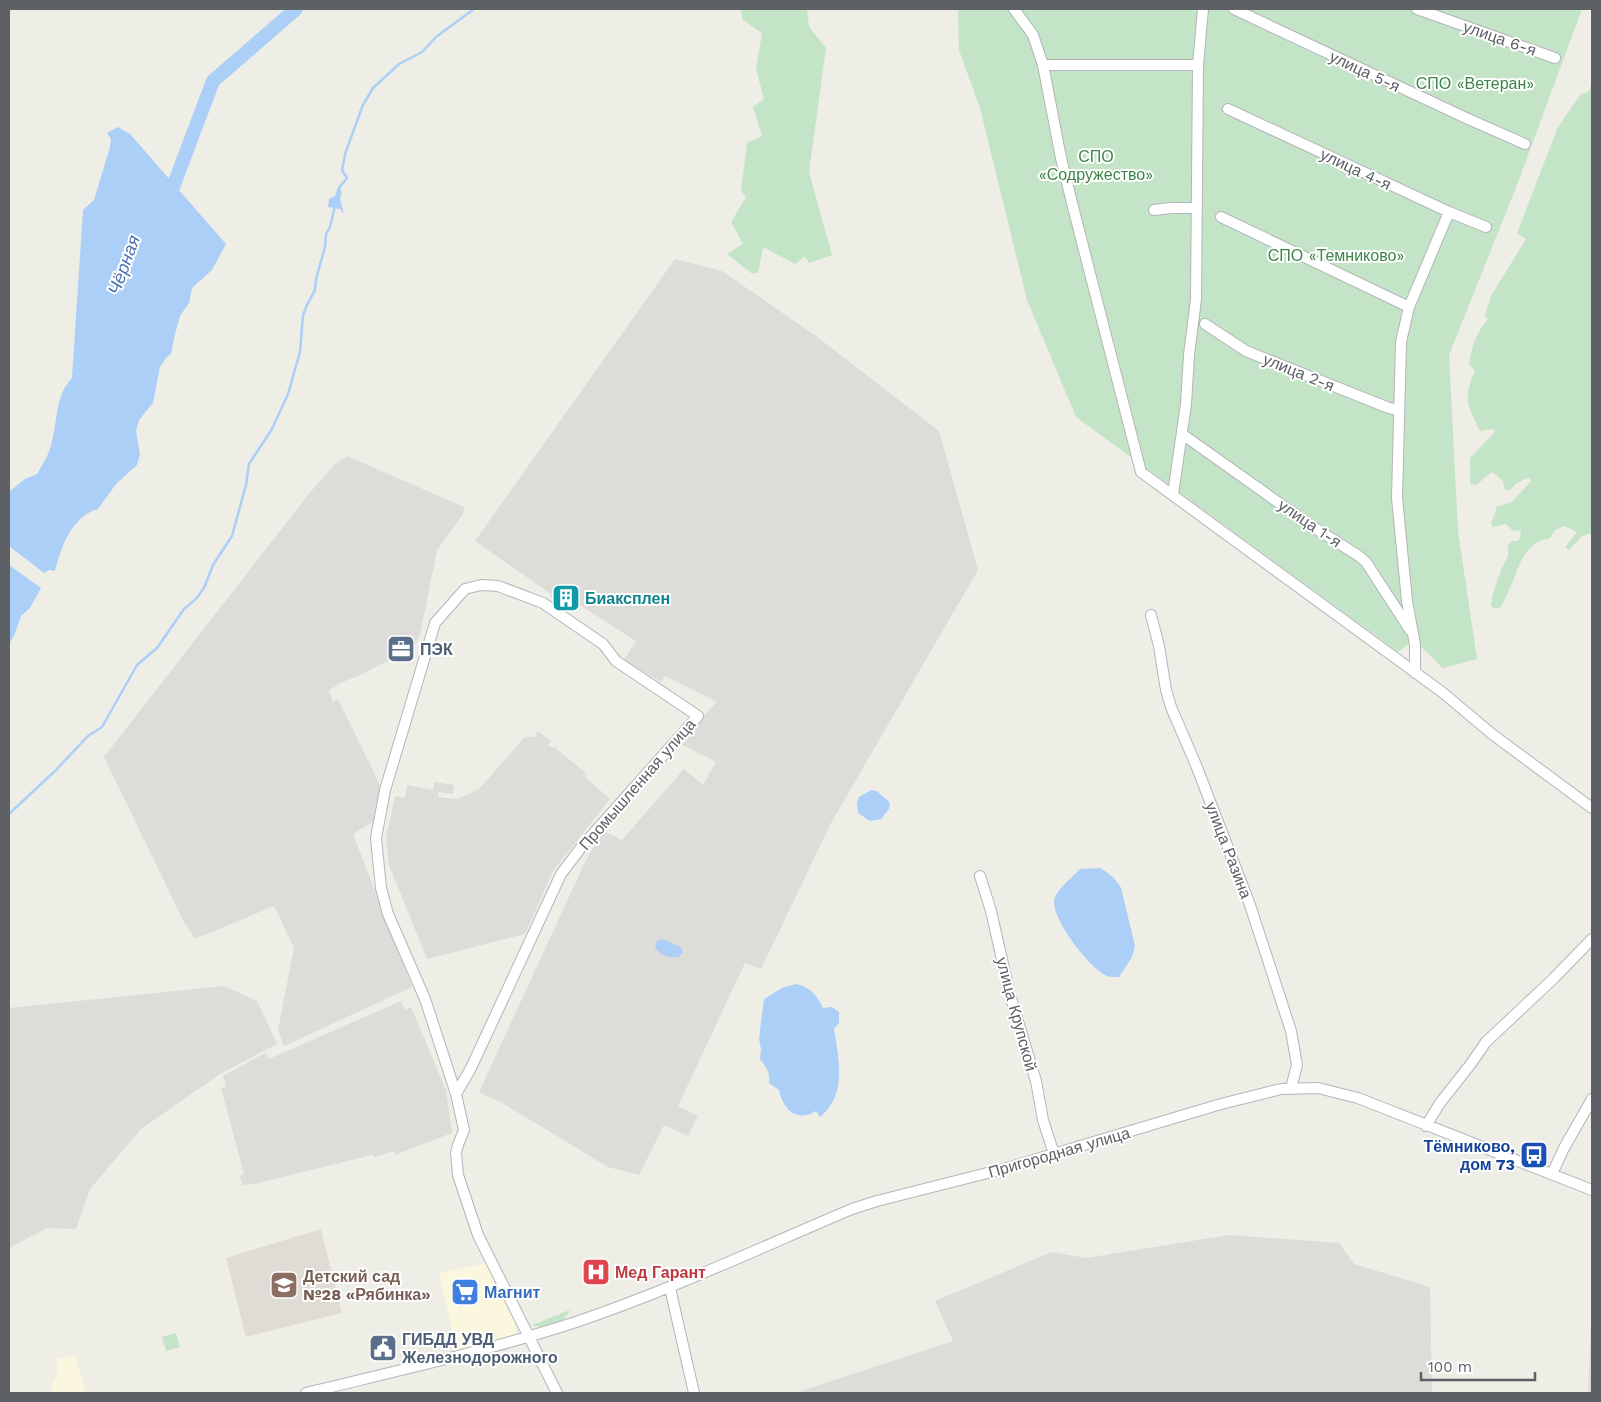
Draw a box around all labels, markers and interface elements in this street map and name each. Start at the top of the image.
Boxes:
street label: улица 6-я [1461,17,1539,60]
street label: улица 5-я [1327,47,1403,96]
park label: СПО «Ветеран» [1416,74,1534,93]
street label: улица 4-я [1317,145,1394,194]
park label: СПО «Содружество» [1039,147,1153,184]
water label: Чёрная [103,232,144,297]
park label: СПО «Темниково» [1268,246,1404,265]
street label: улица 2-я [1260,350,1337,395]
street label: улица 1-я [1274,495,1345,551]
building icon: Биаксплен [551,583,581,613]
place label: Биаксплен [585,589,670,608]
office icon: ПЭК [386,634,416,664]
place label: ПЭК [420,640,453,659]
street label: Промышленная улица [575,715,700,854]
street label: улица Разина [1201,799,1256,901]
street label: улица Крупской [992,955,1041,1073]
street label: Пригородная улица [986,1123,1132,1182]
place label: Тёмниково, дом 73 [1423,1137,1515,1174]
bus stop icon: Тёмниково, дом 73 [1519,1140,1549,1170]
hospital icon: Мед Гарант [581,1257,611,1287]
place label: Мед Гарант [615,1263,706,1282]
place label: Детский сад №28 «Рябинка» [303,1267,431,1304]
school or university icon: Детский сад №28 «Рябинка» [269,1270,299,1300]
supermarket icon: Магнит [450,1277,480,1307]
place label: Магнит [484,1283,541,1302]
place label: ГИБДД УВД Железнодорожного [401,1330,558,1367]
public building icon: ГИБДД УВД Железнодорожного [368,1333,398,1363]
scale bar [1421,1350,1535,1382]
text: 100 m [1428,1358,1472,1376]

